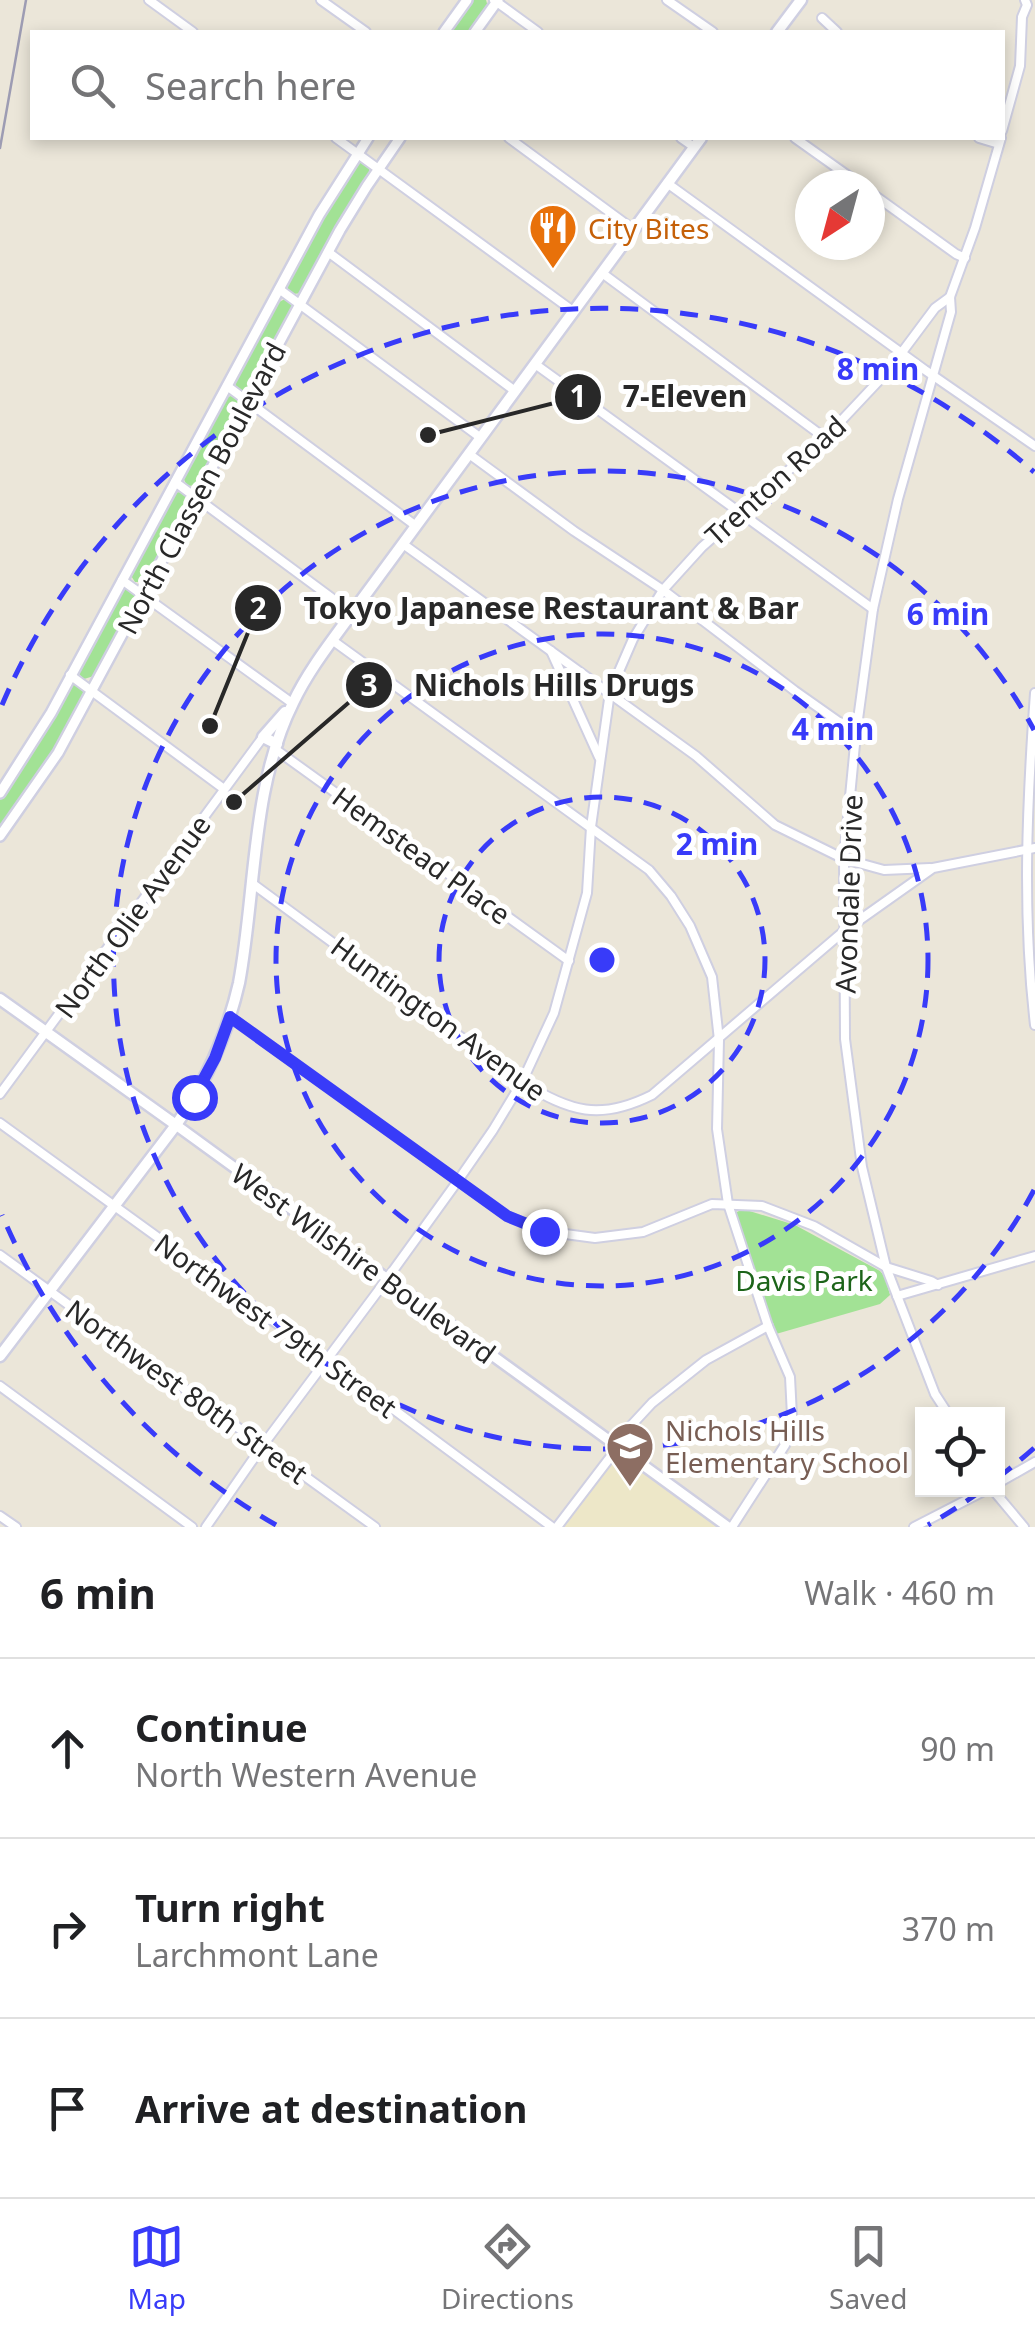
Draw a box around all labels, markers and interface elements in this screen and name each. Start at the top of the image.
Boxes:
search box [30,30,1005,140]
icon: search [65,58,120,113]
text: Search here [145,59,356,111]
north arrow [795,170,885,260]
restaurant icon: City Bites [527,202,579,270]
place label: City Bites [588,209,709,247]
street label: North Classen Boulevard [108,335,294,641]
text: 8 min [837,348,919,389]
callout: 7-Eleven [553,367,767,427]
text: 1 [569,375,587,416]
text: 7-Eleven [623,375,747,416]
street label: Trenton Road [696,407,854,553]
callout: Tokyo Japanese Restaurant & Bar [233,578,818,638]
text: 2 [249,587,267,628]
text: Tokyo Japanese Restaurant & Bar [303,587,799,628]
text: 6 min [907,593,989,634]
callout: Nichols Hills Drugs [344,655,714,715]
text: 3 [360,664,378,705]
text: Nichols Hills Drugs [414,664,694,705]
text: 4 min [792,708,874,749]
street label: Hemstead Place [325,778,519,932]
street label: Avondale Drive [826,794,870,994]
street label: North Olie Avenue [45,807,219,1025]
text: 2 min [676,823,758,864]
street label: Huntington Avenue [324,927,554,1109]
centre of rings [584,942,620,978]
route start [172,1075,218,1121]
street label: West Wilshire Boulevard [224,1154,504,1372]
route end [522,1209,568,1255]
street label: Northwest 79th Street [147,1224,405,1426]
park label: Davis Park [735,1261,873,1299]
street label: Northwest 80th Street [58,1290,316,1492]
map controls [915,1407,1005,1497]
button: locate [915,1407,1005,1497]
place label: Nichols Hills Elementary School [665,1411,909,1481]
school or university icon: Nichols Hills Elementary School [604,1420,656,1488]
text: 6 min [40,1564,156,1621]
text: Walk · 460 m [804,1571,995,1614]
text: Continue [135,1701,308,1753]
icon: ahead [40,1721,95,1776]
text: 90 m [920,1727,995,1770]
text: North Western Avenue [135,1753,477,1796]
text: Turn right [135,1881,325,1933]
icon: right [40,1901,95,1956]
text: 370 m [902,1907,995,1950]
text: Larchmont Lane [135,1933,379,1976]
icon: arrive [40,2081,95,2136]
text: Arrive at destination [135,2082,527,2134]
tab: Map [128,2219,186,2317]
tab: Directions [441,2219,574,2317]
tab: Saved [829,2219,907,2317]

